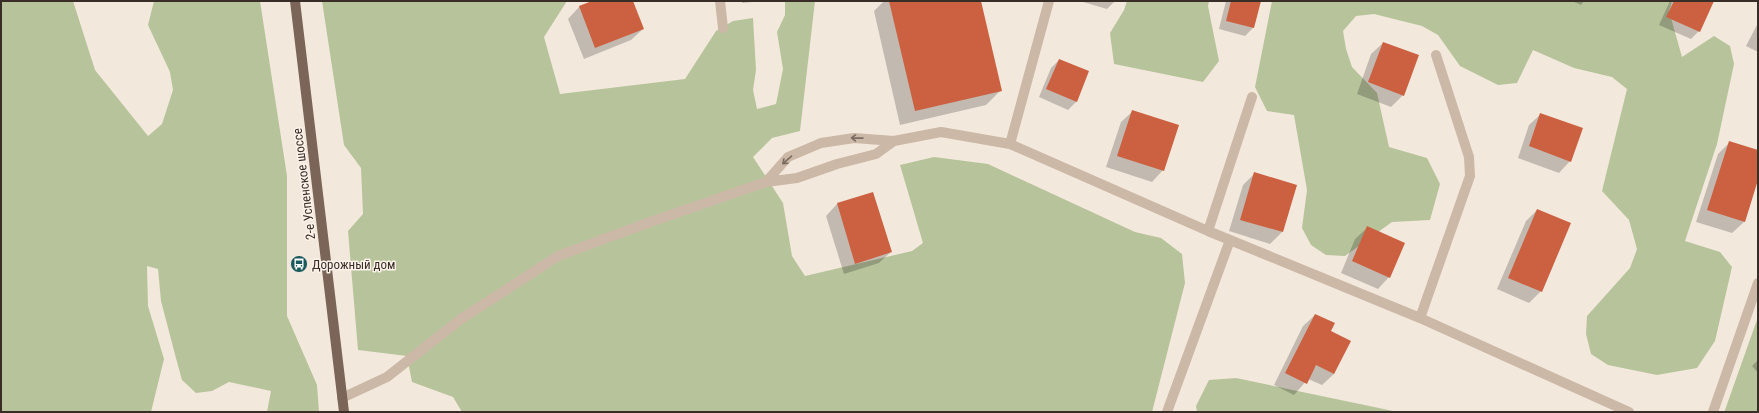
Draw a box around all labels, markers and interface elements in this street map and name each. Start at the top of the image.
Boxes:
street label: 2-е Успенское шоссе [290,127,318,241]
one-way arrow [851,135,864,142]
one-way arrow [781,156,792,164]
bus stop icon: Дорожный дом [289,254,309,274]
place label: Дорожный дом [312,257,395,272]

